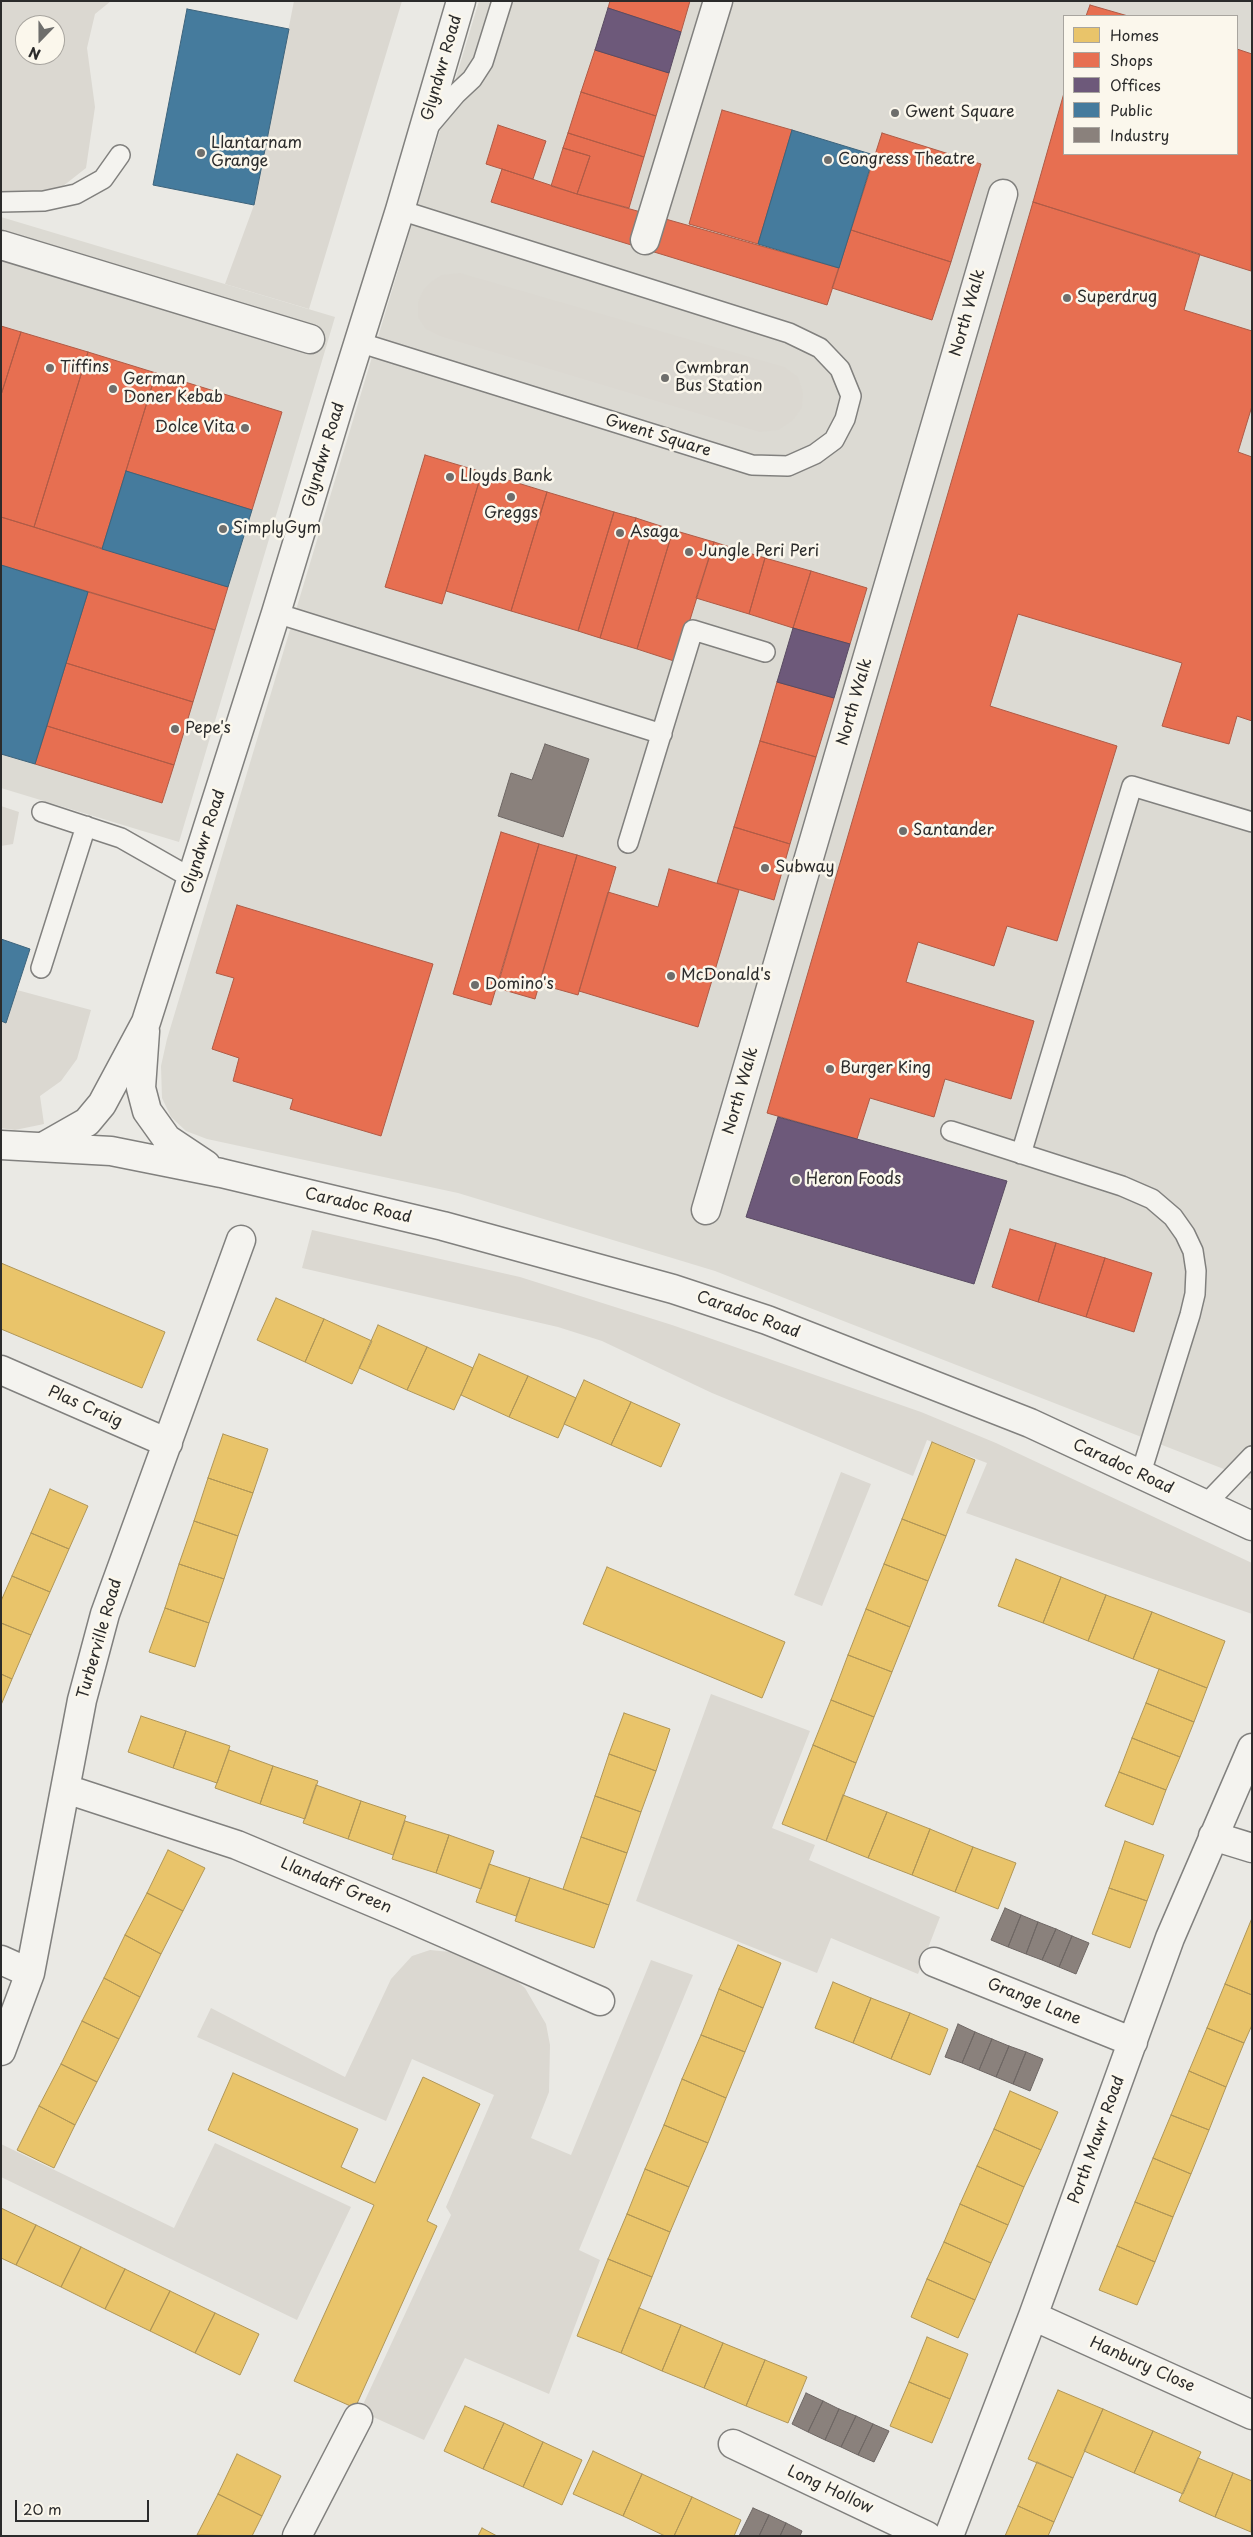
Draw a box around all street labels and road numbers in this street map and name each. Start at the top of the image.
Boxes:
street label: Glyndwr Road [418,13,466,123]
street label: North Walk [946,267,990,359]
street label: Glyndwr Road [299,400,349,510]
street label: Gwent Square [603,411,713,461]
street label: North Walk [833,656,877,748]
street label: Glyndwr Road [178,787,230,897]
street label: North Walk [719,1045,763,1137]
street label: Caradoc Road [303,1184,413,1228]
street label: Caradoc Road [694,1287,802,1343]
street label: Plas Craig [45,1382,125,1432]
street label: Caradoc Road [1070,1435,1176,1499]
street label: Turberville Road [74,1577,126,1701]
street label: Llandaff Green [277,1854,395,1918]
street label: Grange Lane [984,1974,1084,2030]
street label: Porth Mawr Road [1065,2073,1129,2207]
street label: Hanbury Close [1087,2333,1197,2397]
street label: Long Hollow [784,2462,876,2518]

